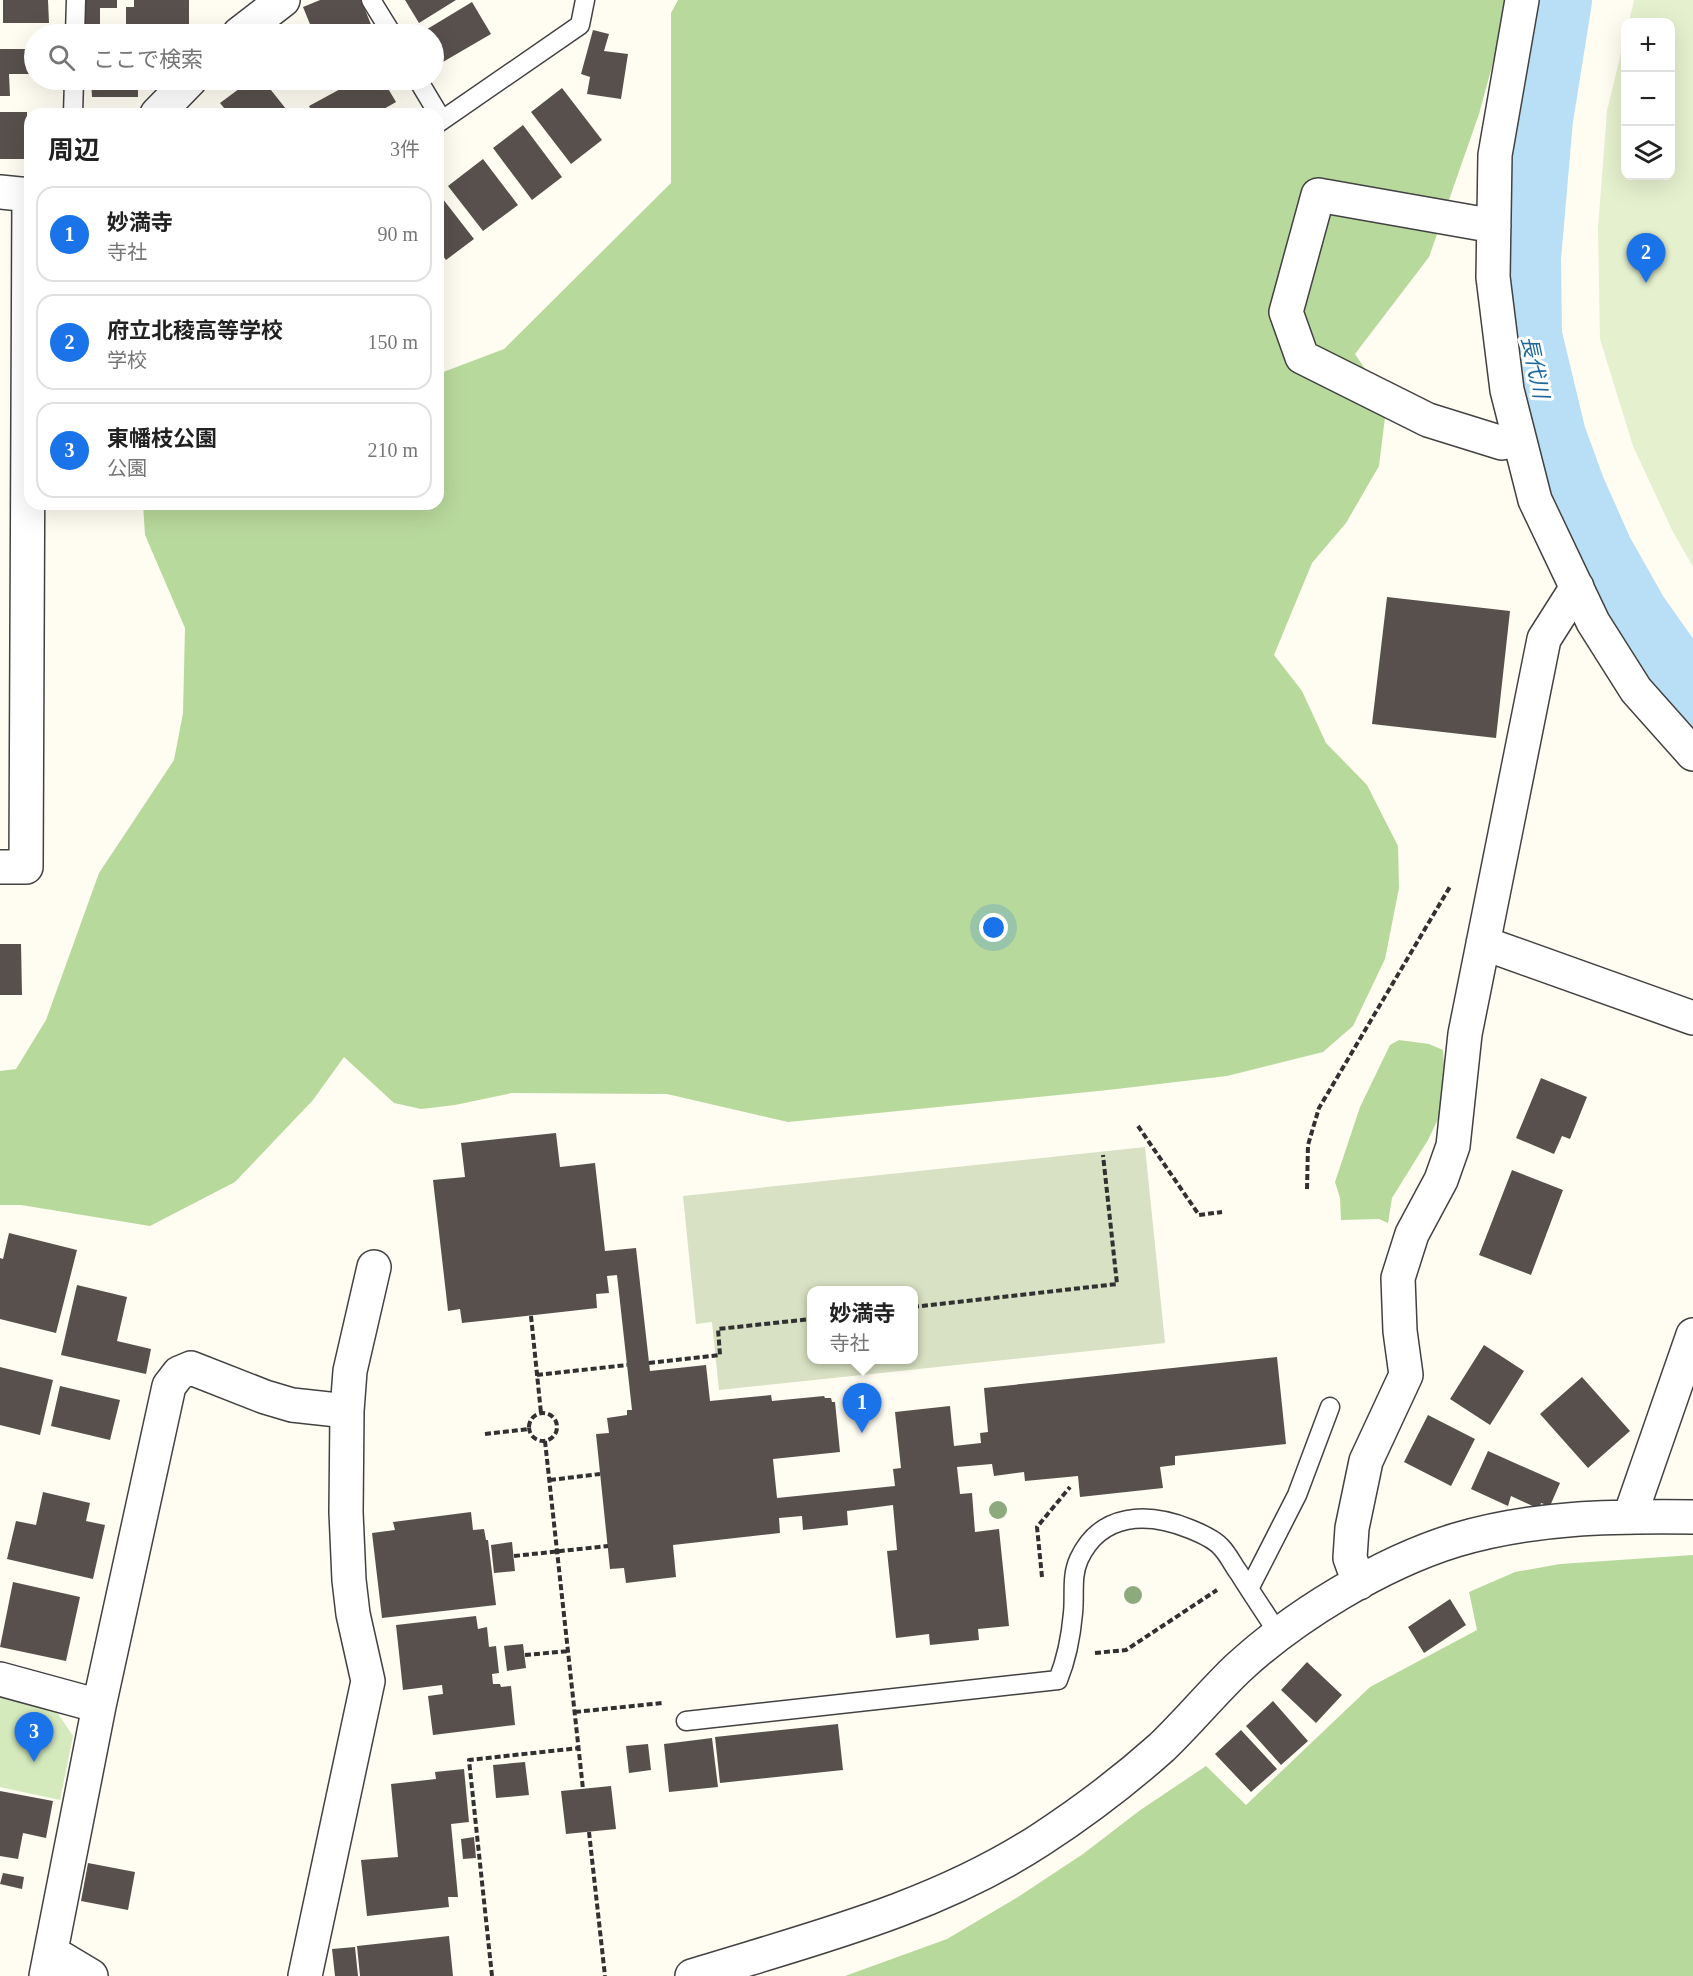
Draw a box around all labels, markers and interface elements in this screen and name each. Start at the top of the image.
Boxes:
map controls [1621,18,1675,180]
button: + [1621,18,1675,72]
search box [24,24,444,90]
icon: search [45,41,78,74]
text: ここで検索 [93,47,203,72]
button: − [1621,72,1675,126]
button: layers [1621,126,1675,180]
text: 周辺 [48,136,100,165]
text: 3件 [390,138,420,160]
text: 妙満寺 [107,210,173,235]
text: 1 [65,223,75,245]
text: 90 m [377,223,418,245]
pin: 2 [1626,234,1666,283]
text: 寺社 [107,241,147,263]
text: 府立北稜高等学校 [107,318,283,343]
text: 2 [65,331,75,353]
text: 150 m [367,331,418,353]
water label: 長代川 [1517,334,1554,402]
text: 学校 [107,349,147,371]
text: 東幡枝公園 [107,426,217,451]
text: 3 [65,439,75,461]
text: 210 m [367,439,418,461]
text: 公園 [107,457,147,479]
your location [979,913,1008,942]
popup [807,1286,918,1364]
text: 妙満寺 [829,1301,896,1326]
text: 寺社 [829,1332,869,1354]
pin: 1 [842,1384,882,1433]
pin: 3 [15,1712,54,1762]

